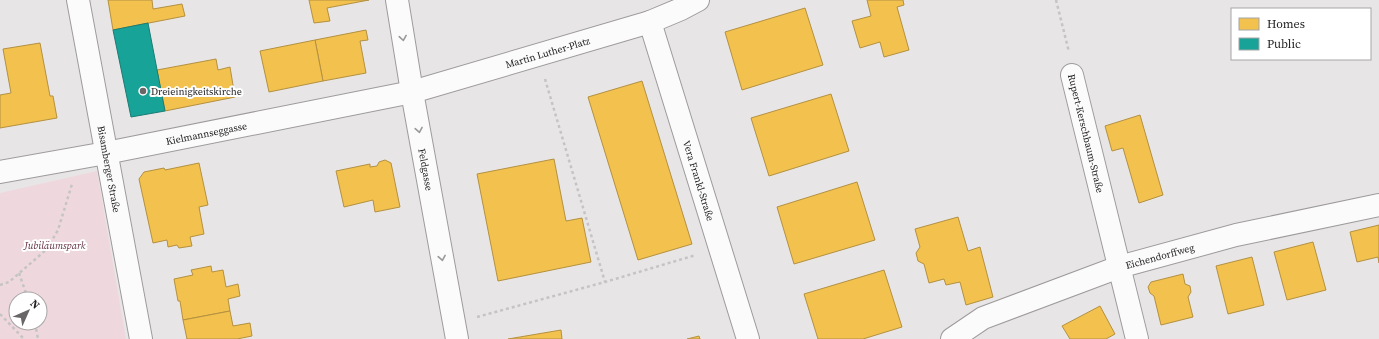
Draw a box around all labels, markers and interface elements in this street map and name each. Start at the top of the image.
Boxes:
legend [1231,8,1371,60]
text: Homes [1267,16,1305,32]
street label: Martin Luther-Platz [504,33,592,71]
one-way arrow [399,35,407,42]
text: Public [1267,36,1301,52]
street label: Rupert-Kerschbaum-Straße [1065,72,1107,194]
place label: Dreieinigkeitskirche [151,85,242,98]
marker: Dreieinigkeitskirche [138,86,148,96]
street label: Kielmannseggasse [165,119,248,147]
street label: Bisamberger Straße [95,125,124,214]
one-way arrow [414,127,423,133]
street label: Vera Frankl-Straße [680,139,718,222]
street label: Feldgasse [416,147,436,192]
park label: Jubiläumspark [23,239,86,252]
street label: Eichendorffweg [1124,240,1196,271]
one-way arrow [437,255,446,261]
north arrow [8,291,48,331]
text: N [27,296,43,312]

